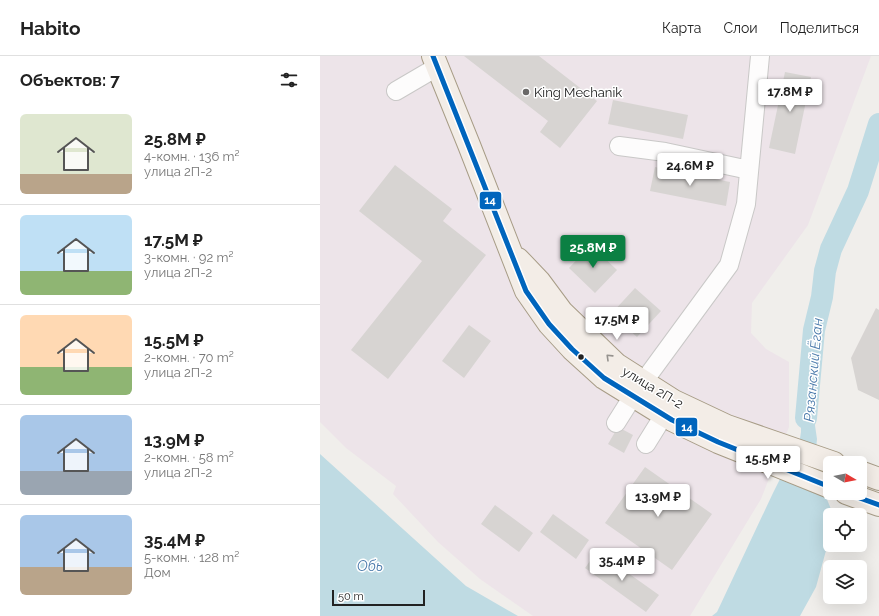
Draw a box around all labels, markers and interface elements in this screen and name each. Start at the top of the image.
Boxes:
text: Habito [20,17,81,39]
text: Карта [662,20,701,36]
text: Слои [723,20,758,36]
text: Поделиться [780,20,859,36]
icon: filters [278,69,300,91]
text: Объектов: 7 [20,70,120,90]
pin: 17.8M ₽ [753,79,827,113]
text: 17.8M ₽ [767,84,813,99]
place label: King Mechanik [534,85,622,100]
marker: King Mechanik [521,87,531,97]
text: 25.8M ₽ [144,129,206,149]
icon: home [52,130,100,178]
text: 4-комн. · 136 m² [144,149,240,164]
pin: 24.6M ₽ [653,153,727,187]
text: 24.6M ₽ [666,158,714,173]
text: улица 2П-2 [144,164,212,179]
line badge: 14 [479,191,502,210]
text: 14 [484,194,496,207]
text: 17.5M ₽ [144,230,203,250]
icon: home [52,231,100,279]
pin: 25.8M ₽ [556,235,630,269]
text: 25.8M ₽ [569,240,617,255]
text: 3-комн. · 92 m² [144,250,234,265]
text: улица 2П-2 [144,265,212,280]
pin: 17.5M ₽ [580,307,654,341]
text: 17.5M ₽ [594,312,640,327]
water label: Рязанский Ёган [798,317,826,423]
text: 15.5M ₽ [144,330,204,350]
icon: home [52,331,100,379]
text: 2-комн. · 70 m² [144,350,234,365]
unlabelled marker [576,352,586,362]
one-way arrow [606,355,614,362]
street label: улица 2П-2 [620,363,686,412]
text: улица 2П-2 [144,365,212,380]
line badge: 14 [675,417,698,437]
text: 14 [681,421,693,434]
text: 13.9M ₽ [144,430,204,450]
icon: home [52,431,100,479]
pin: 15.5M ₽ [731,446,805,480]
text: 2-комн. · 58 m² [144,450,234,465]
text: 15.5M ₽ [745,451,791,466]
north arrow [823,456,867,500]
map controls [823,456,867,604]
text: улица 2П-2 [144,465,212,480]
pin: 13.9M ₽ [621,484,695,518]
text: 13.9M ₽ [635,489,681,504]
button: locate [823,508,867,552]
text: 35.4M ₽ [144,530,205,550]
icon: home [52,531,100,579]
pin: 35.4M ₽ [585,548,659,582]
text: 5-комн. · 128 m² [144,550,239,565]
text: 35.4M ₽ [599,553,645,568]
water label: Обь [357,558,383,574]
button: layers [823,560,867,604]
text: Дом [144,565,171,580]
scale bar [332,588,425,607]
text: 50 m [338,590,364,603]

